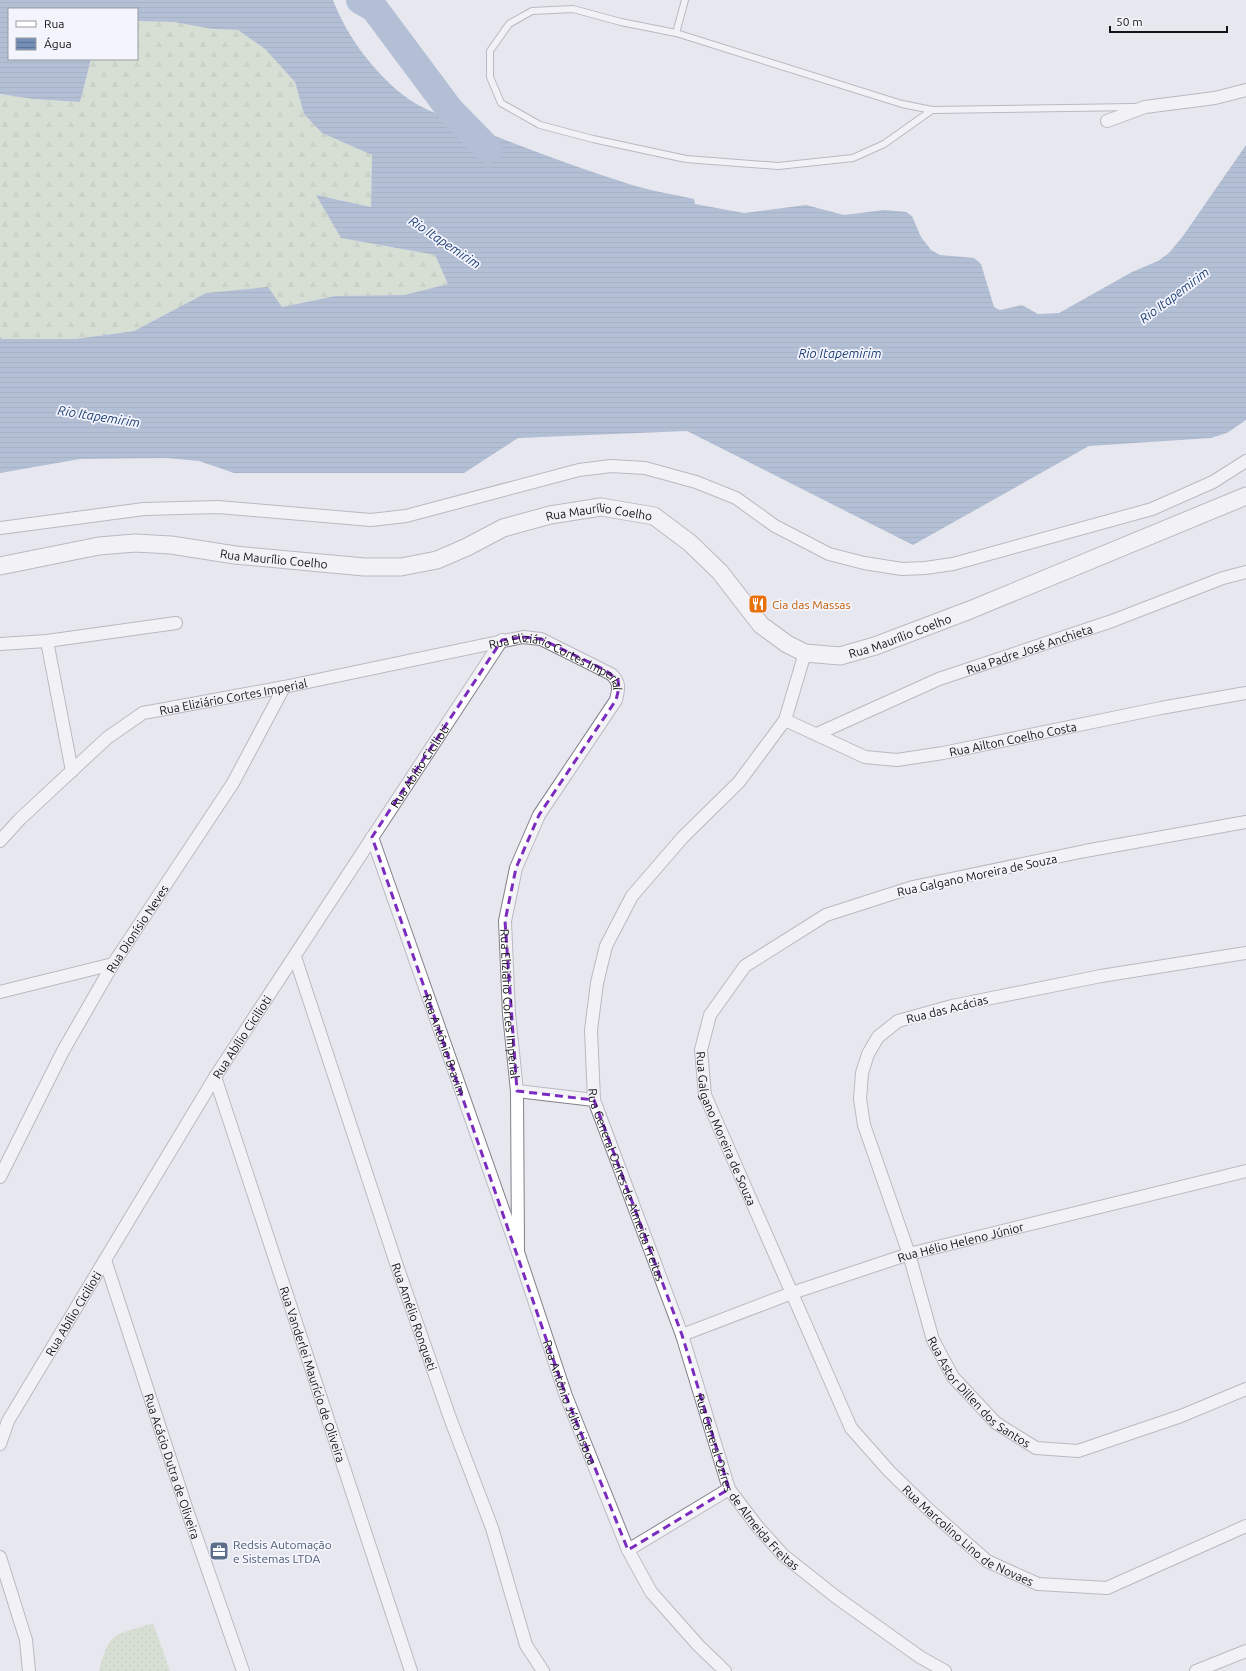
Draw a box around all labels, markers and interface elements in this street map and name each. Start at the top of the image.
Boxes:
legend [8,8,138,60]
scale bar [1110,8,1227,34]
text: 50 m [1116,15,1143,28]
text: Rua [44,17,65,30]
text: Água [44,37,72,50]
water label: Rio Itapemirim [407,213,484,271]
water label: Rio Itapemirim [1137,264,1212,326]
water label: Rio Itapemirim [798,346,882,360]
water label: Rio Itapemirim [57,403,141,429]
street label: Rua Maurílio Coelho [544,500,653,522]
street label: Rua Maurílio Coelho [219,546,328,570]
restaurant icon: Cia das Massas [747,593,769,615]
place label: Cia das Massas [772,598,851,611]
street label: Rua Maurílio Coelho [847,611,953,660]
street label: Rua Padre José Anchieta [964,622,1094,676]
street label: Rua Eliziário Cortes Imperial [487,630,625,691]
street label: Rua Eliziário Cortes Imperial [158,676,308,716]
street label: Rua Ailton Coelho Costa [948,719,1078,758]
street label: Rua Abílio Cicilioti [387,722,451,810]
street label: Rua Galgano Moreira de Souza [896,852,1058,898]
street label: Rua Dionísio Neves [103,882,170,974]
street label: Rua Eliziário Cortes Imperial [499,929,522,1079]
street label: Rua Antônio Bravim [421,992,469,1097]
street label: Rua Abílio Cicilioti [210,993,273,1081]
street label: Rua das Acácias [905,993,989,1025]
street label: Rua Galgano Moreira de Souza [695,1051,759,1207]
street label: Rua General Ozíres de Almeida Freitas [587,1088,668,1283]
street label: Rua Hélio Heleno Júnior [896,1219,1025,1264]
street label: Rua Amélio Ronqueti [390,1261,439,1372]
street label: Rua Abílio Cicilioti [42,1269,103,1358]
street label: Rua Vanderlei Maurício de Oliveira [278,1285,348,1464]
street label: Rua Astor Dillen dos Santos [926,1334,1033,1449]
street label: Rua Antônio Júlio Lisboa [541,1338,599,1467]
street label: Rua Acácio Dutra de Oliveira [143,1392,203,1541]
street label: Rua General Ozíres de Almeida Freitas [694,1392,802,1572]
street label: Rua Marcolino Lino de Novaes [901,1482,1036,1588]
place label: Redsis Automação e Sistemas LTDA [233,1538,332,1565]
office icon: Redsis Automação e Sistemas LTDA [208,1540,230,1562]

